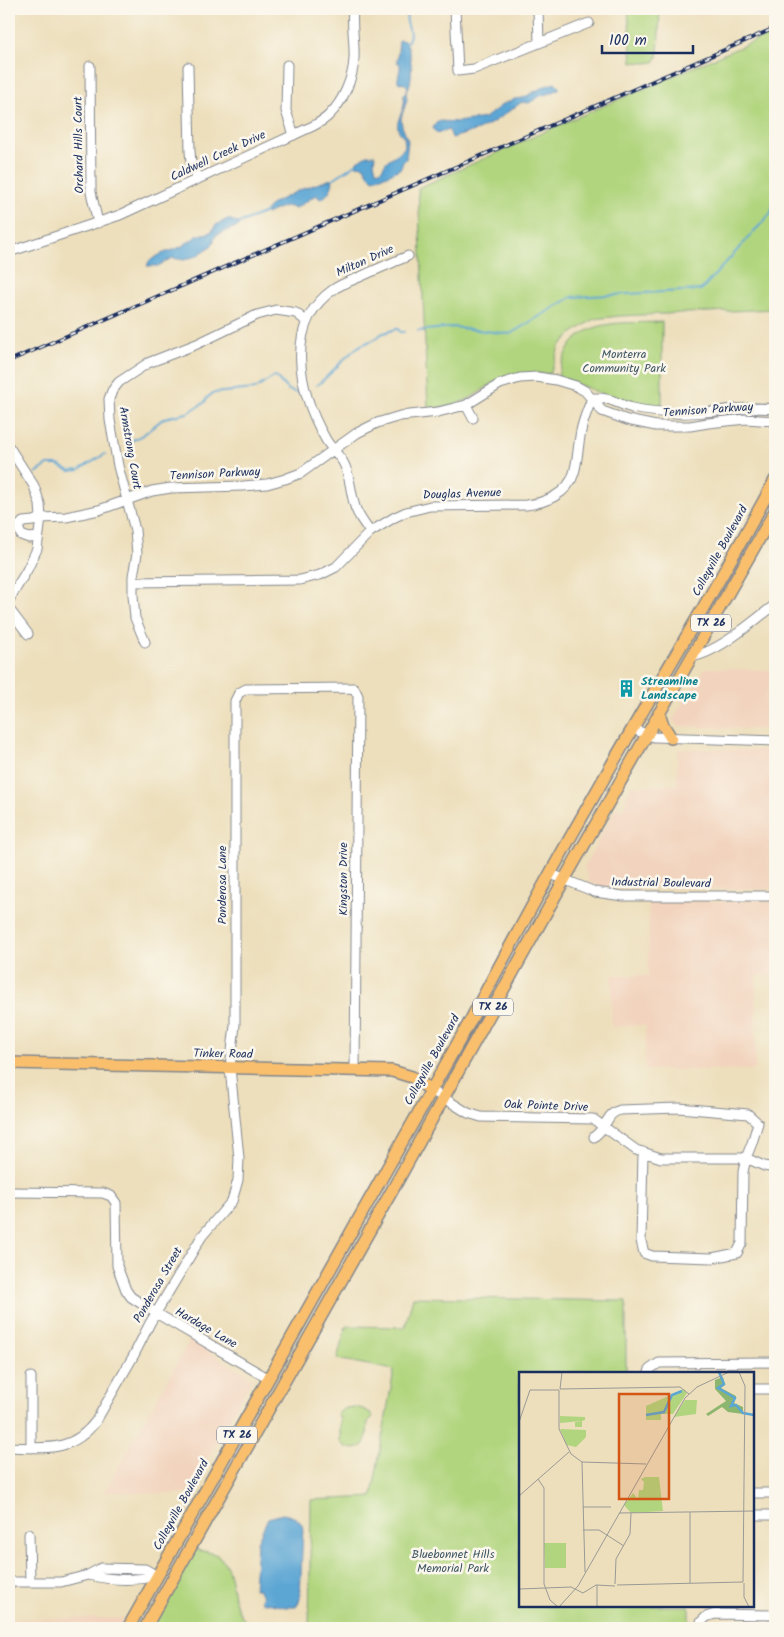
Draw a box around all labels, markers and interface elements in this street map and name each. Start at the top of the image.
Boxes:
scale bar [602,22,693,54]
text: 100 m [609,29,647,53]
street label: Orchard Hills Court [69,96,89,194]
street label: Caldwell Creek Drive [167,125,269,186]
street label: Milton Drive [333,240,398,282]
park label: Monterra Community Park [582,345,666,378]
street label: Tennison Parkway [662,397,754,423]
street label: Armstrong Court [113,405,147,491]
street label: Tennison Parkway [169,462,261,486]
street label: Douglas Avenue [422,483,502,505]
street label: Colleyville Boulevard [687,501,753,600]
road number: TX 26 [691,614,731,632]
place label: Streamline Landscape [641,672,698,705]
building icon: Streamline Landscape [617,678,637,698]
street label: Kingston Drive [334,842,353,916]
street label: Ponderosa Lane [213,845,232,924]
street label: Industrial Boulevard [611,873,712,893]
road number: TX 26 [473,999,513,1016]
street label: Colleyville Boulevard [399,1010,465,1109]
street label: Tinker Road [193,1044,254,1064]
street label: Oak Pointe Drive [503,1095,589,1117]
street label: Ponderosa Street [128,1243,188,1327]
street label: Hardage Lane [171,1302,241,1354]
inset map [519,1372,754,1607]
road number: TX 26 [217,1426,257,1444]
street label: Colleyville Boulevard [148,1455,214,1554]
park label: Bluebonnet Hills Memorial Park [411,1545,495,1578]

